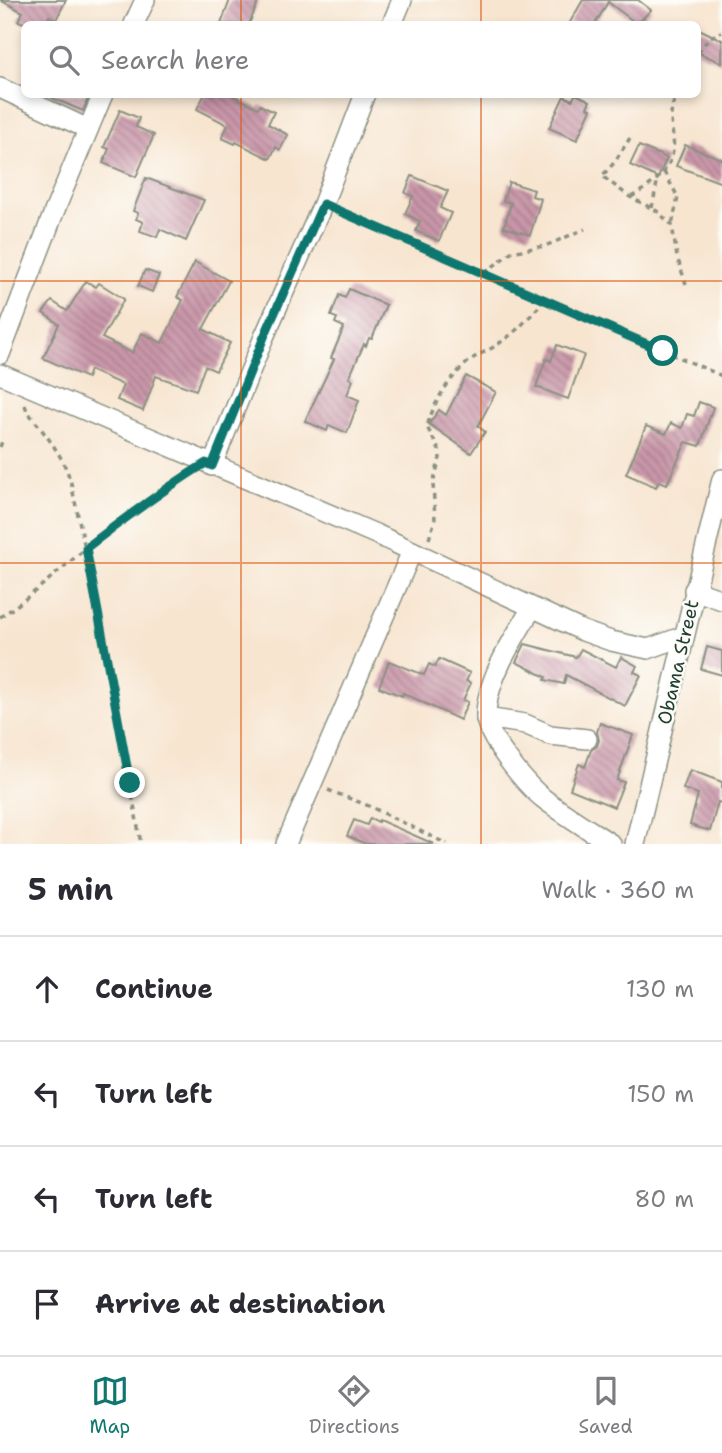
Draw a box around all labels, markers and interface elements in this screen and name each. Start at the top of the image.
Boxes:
search box [21,21,701,98]
icon: search [45,41,83,79]
text: Search here [101,42,250,77]
route start [647,335,678,366]
street label: Obama Street [652,597,704,727]
route end [114,767,145,798]
text: 5 min [28,869,113,910]
text: Walk · 360 m [541,875,694,905]
icon: ahead [28,970,66,1008]
text: Continue [95,971,213,1006]
text: 130 m [626,974,694,1004]
icon: left [28,1075,66,1113]
text: Turn left [95,1076,212,1111]
text: 150 m [627,1079,694,1109]
icon: left [28,1180,66,1218]
text: Turn left [95,1181,212,1216]
text: 80 m [635,1184,694,1214]
icon: arrive [28,1285,66,1323]
text: Arrive at destination [95,1286,385,1321]
tab: Map [89,1372,130,1439]
tab: Directions [309,1372,400,1439]
tab: Saved [579,1372,633,1439]

